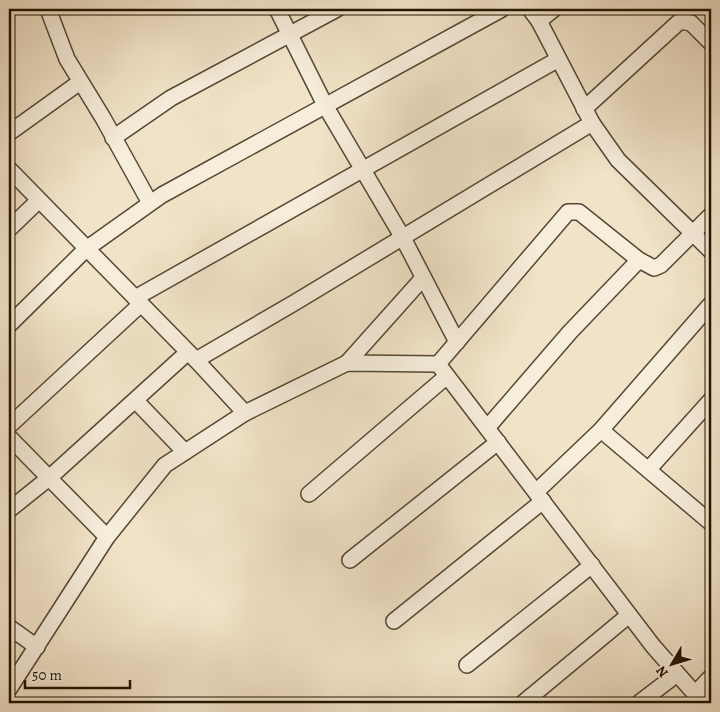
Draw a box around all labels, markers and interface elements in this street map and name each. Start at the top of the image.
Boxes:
north arrow [648,640,698,690]
scale bar [25,657,130,689]
text: N [652,662,673,682]
text: 50 m [32,665,62,685]

